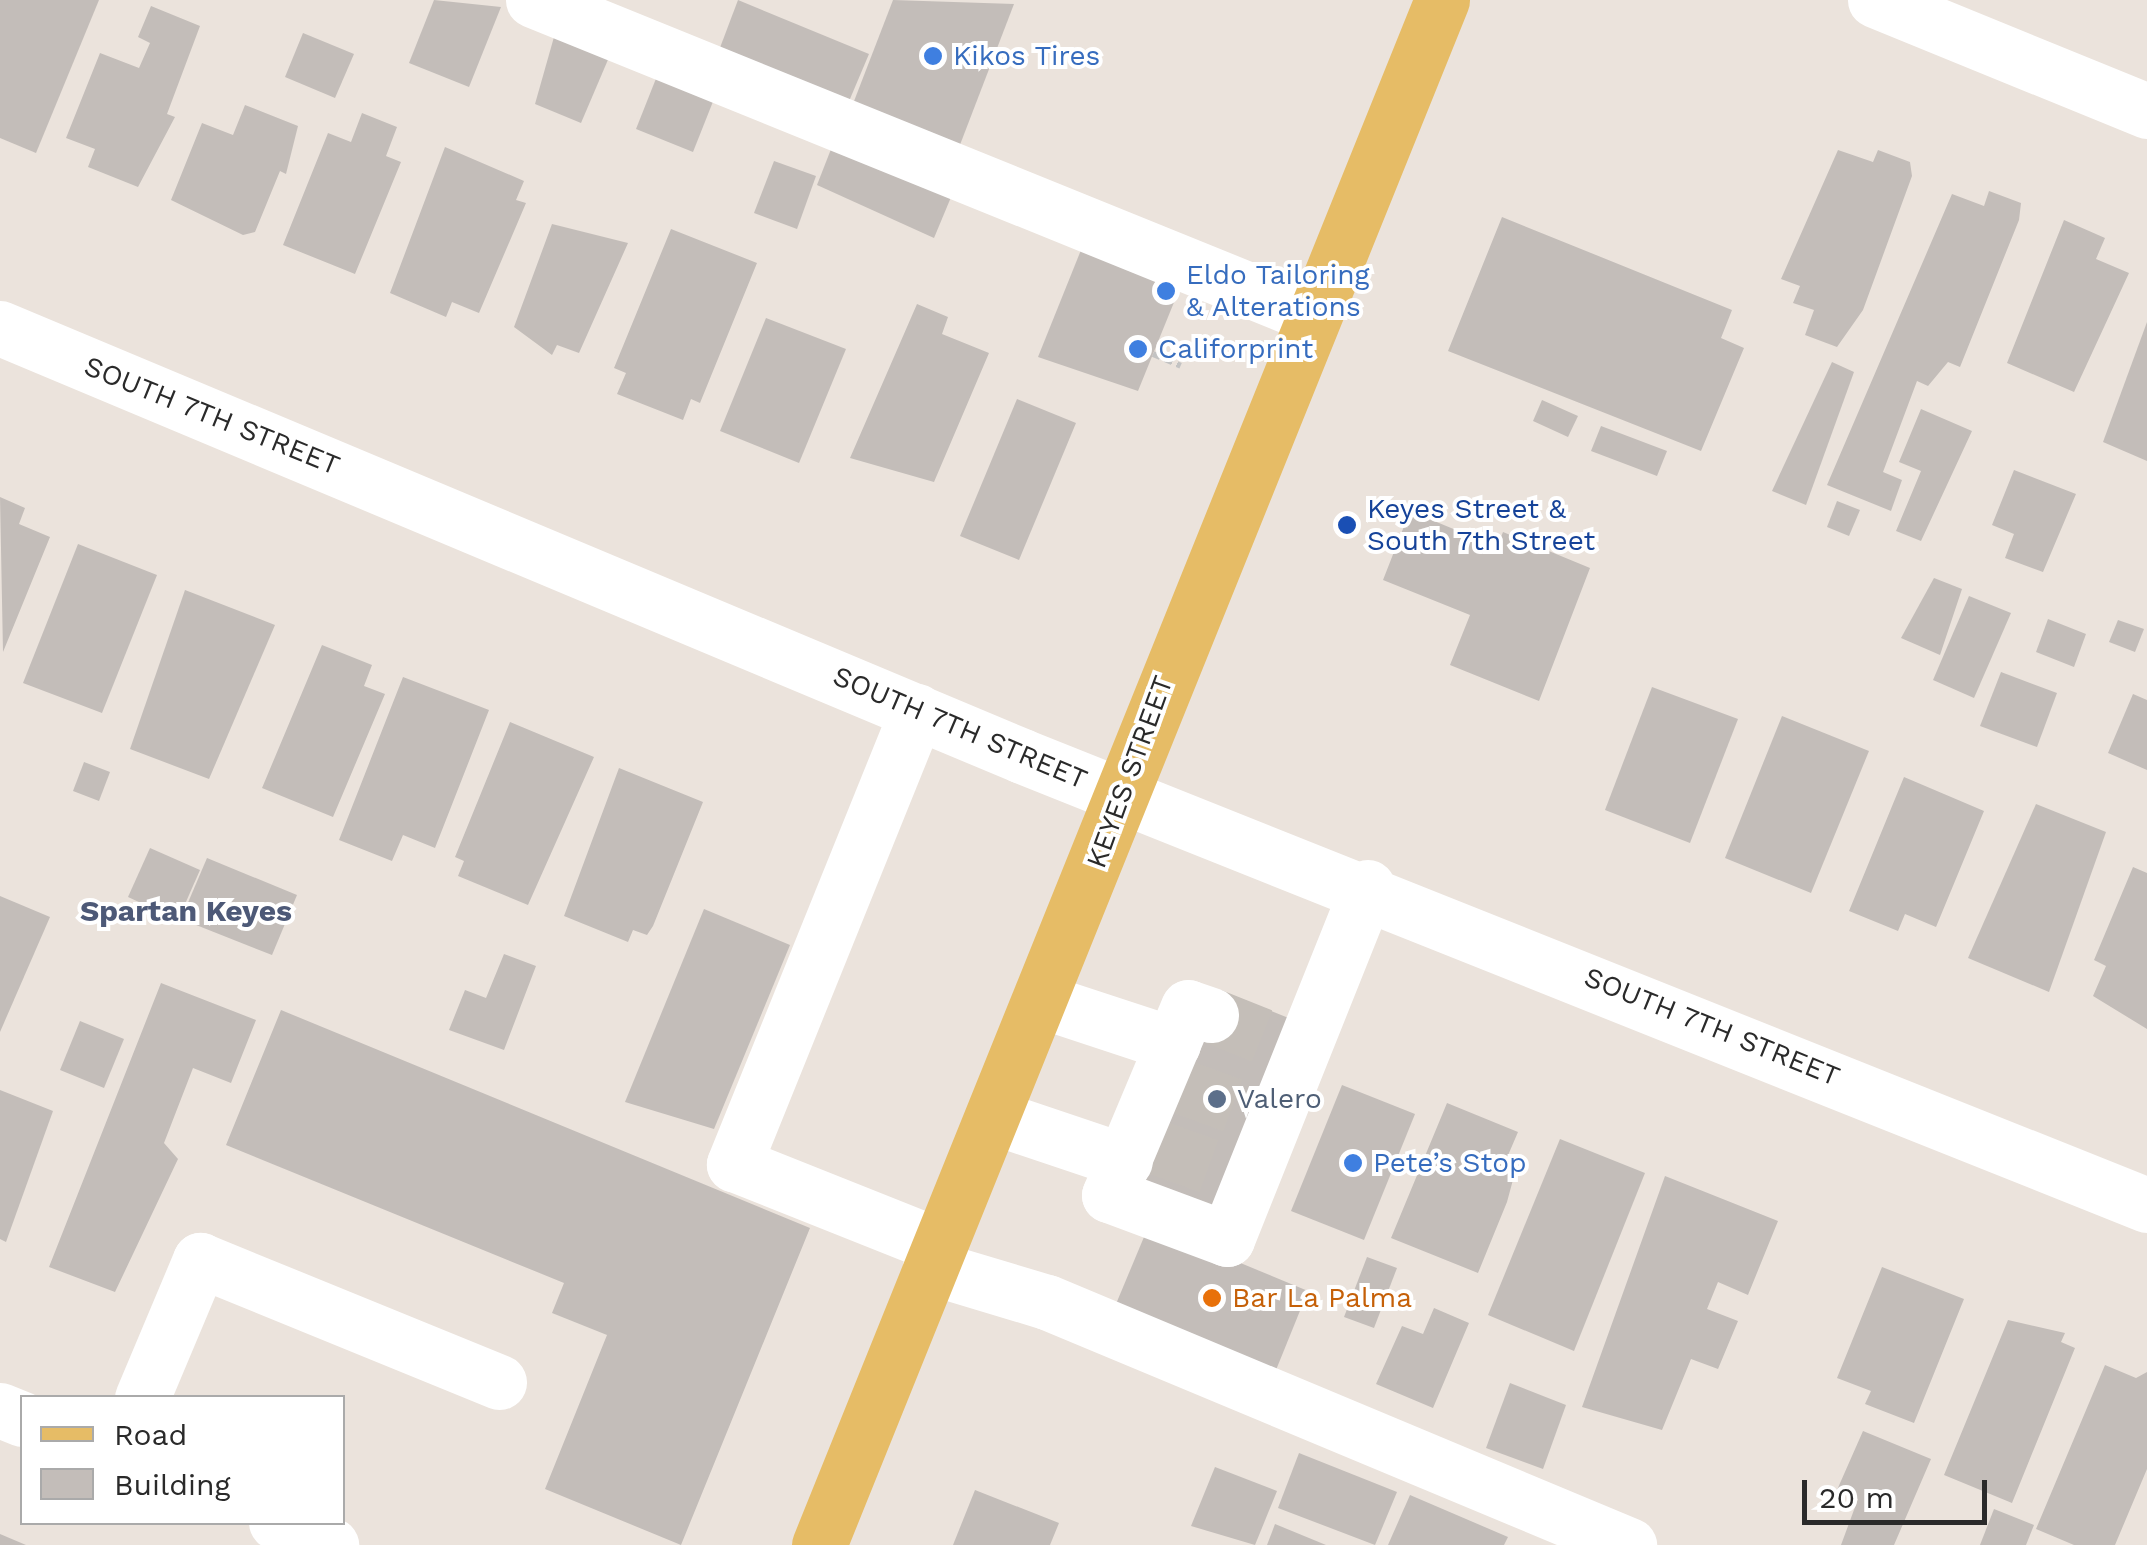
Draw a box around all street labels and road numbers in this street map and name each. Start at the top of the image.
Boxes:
street label: SOUTH 7TH STREET [79,349,345,483]
street label: SOUTH 7TH STREET [827,659,1093,797]
street label: KEYES STREET [1080,671,1180,873]
street label: SOUTH 7TH STREET [1579,960,1845,1094]

